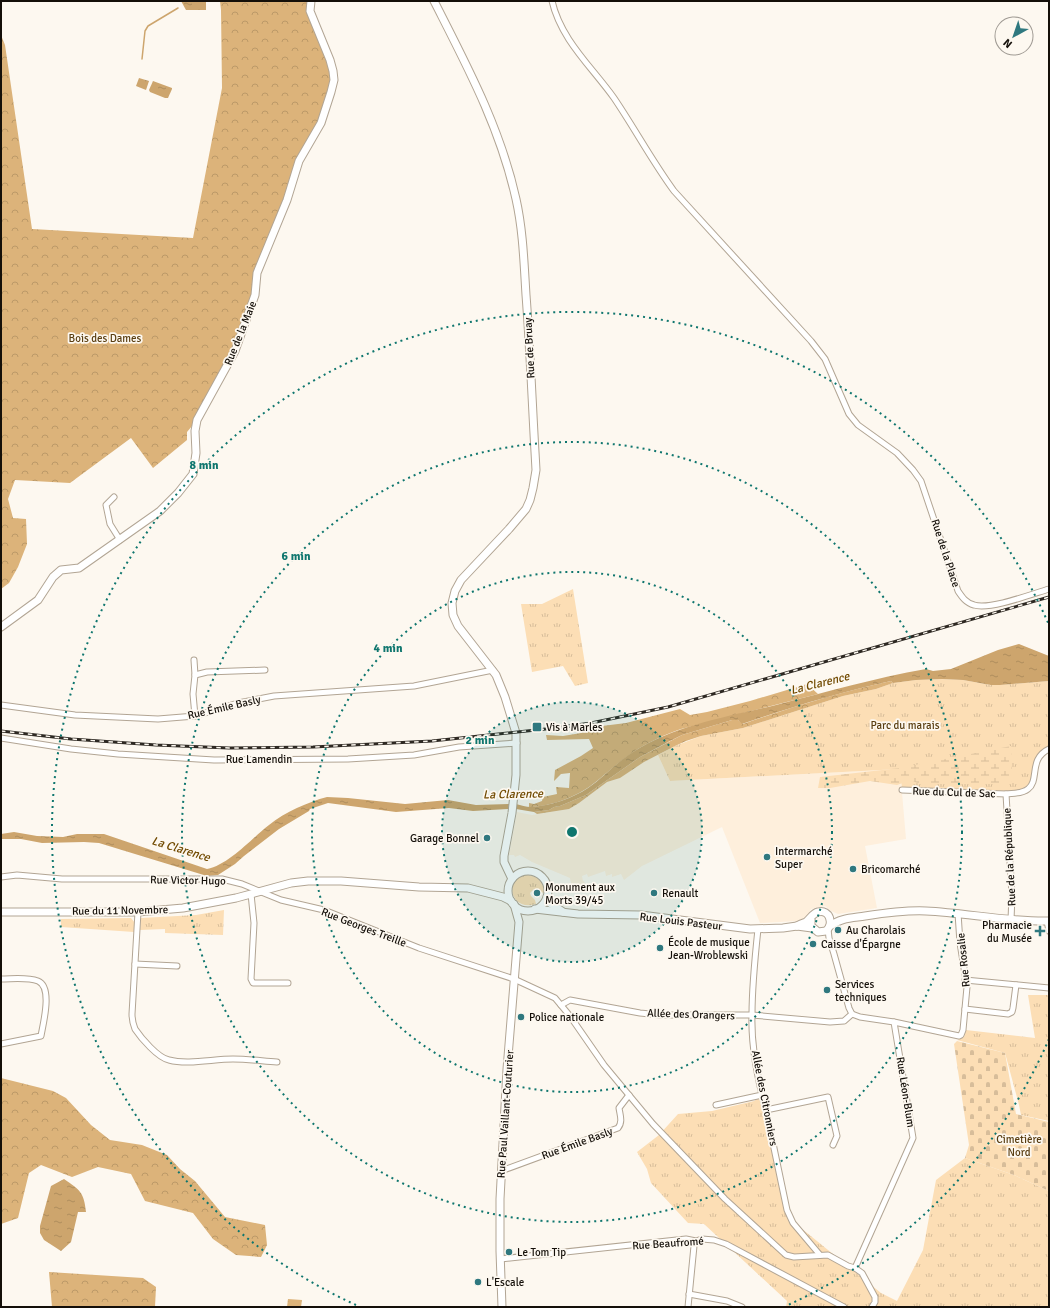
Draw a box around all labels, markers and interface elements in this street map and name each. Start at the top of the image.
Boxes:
north arrow [994,16,1034,56]
text: N [1001,36,1015,51]
street label: Rue de la Maie [222,299,259,367]
street label: Rue de Bruay [521,316,538,379]
park label: Bois des Dames [69,332,142,345]
text: 8 min [190,458,219,473]
street label: Rue de la Place [928,517,963,589]
text: 6 min [282,549,311,564]
text: 4 min [374,641,403,656]
water label: La Clarence [789,669,852,698]
street label: Rue Émile Basly [186,692,263,722]
park label: Parc du marais [871,719,940,732]
marker: Vis à Marles [531,721,543,733]
place label: Vis à Marles [546,721,603,734]
text: 2 min [466,733,495,748]
street label: Rue Lamendin [226,753,292,766]
street label: Rue du Cul de Sac [912,785,996,800]
water label: La Clarence [483,786,544,803]
street label: Rue de la République [1000,808,1019,906]
centre of rings [565,825,579,839]
place label: Garage Bonnel [410,832,479,845]
marker: Garage Bonnel [482,833,492,843]
water label: La Clarence [150,834,213,866]
place label: Intermarché Super [775,845,832,871]
marker: Intermarché Super [762,852,772,862]
place label: Bricomarché [861,863,920,876]
marker: Bricomarché [848,864,858,874]
street label: Rue Victor Hugo [150,873,226,888]
place label: Monument aux Morts 39/45 [545,881,615,907]
place label: Renault [662,887,699,900]
marker: Monument aux Morts 39/45 [532,888,542,898]
marker: Renault [649,888,659,898]
street label: Rue du 11 Novembre [72,903,168,918]
street label: Rue Georges Treille [319,905,408,950]
street label: Rue Louis Pasteur [639,910,723,933]
place label: Pharmacie du Musée [982,919,1032,945]
place label: Au Charolais [846,924,906,937]
marker: Au Charolais [833,925,843,935]
marker: Pharmacie du Musée [1035,926,1045,936]
street label: Rue Rosalie [954,932,973,988]
place label: École de musique Jean-Wroblewski [668,935,750,962]
place label: Caisse d'Épargne [821,937,901,951]
marker: Caisse d'Épargne [808,939,818,949]
marker: École de musique Jean-Wroblewski [655,943,665,953]
place label: Services techniques [835,978,887,1004]
marker: Services techniques [822,985,832,995]
street label: Allée des Orangers [647,1006,735,1023]
place label: Police nationale [529,1011,604,1024]
marker: Police nationale [516,1012,526,1022]
street label: Rue Paul Vaillant-Couturier [495,1049,516,1179]
street label: Allée des Citronniers [749,1049,780,1147]
street label: Rue Léon-Blum [894,1056,918,1129]
street label: Rue Émile Basly [540,1123,615,1162]
park label: Cimetière Nord [996,1133,1042,1159]
street label: Rue Beaufromé [632,1235,704,1252]
place label: Le Tom Tip [517,1246,566,1259]
marker: Le Tom Tip [504,1247,514,1257]
place label: L'Escale [486,1276,524,1289]
marker: L'Escale [473,1277,483,1287]

